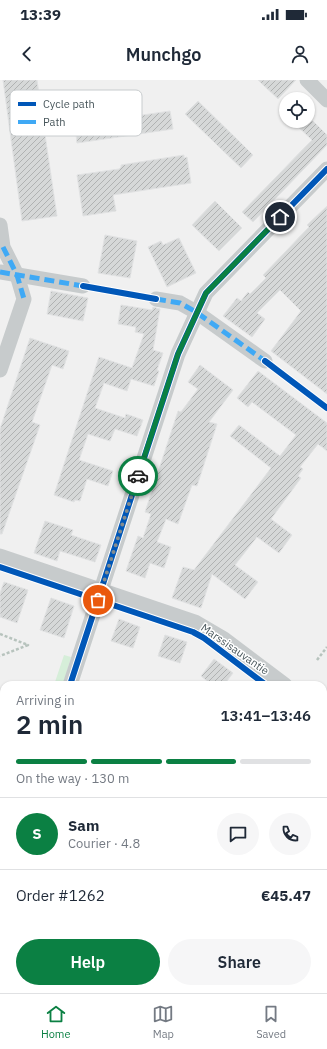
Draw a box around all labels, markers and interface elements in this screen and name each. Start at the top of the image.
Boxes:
text: 13:39 [20,5,61,24]
icon: back [16,43,38,65]
text: Munchgo [126,43,201,66]
icon: person [289,43,311,65]
legend [10,90,142,136]
map controls [279,92,315,128]
button: locate [279,92,315,128]
text: Cycle path [43,97,95,111]
text: Path [43,115,66,129]
pin [263,200,297,234]
icon: home [269,206,291,228]
courier [118,456,158,496]
icon: car [127,465,149,487]
pin [81,583,115,617]
icon: bag [87,589,109,611]
street label: Marssisauvantie [198,620,272,678]
text: Arriving in [16,692,75,709]
text: 13:41–13:46 [221,706,311,725]
text: 2 min [16,707,83,741]
text: On the way · 130 m [16,770,129,787]
button: chat [217,813,259,855]
button: phone [269,813,311,855]
text: Sam [68,816,99,835]
text: S [32,824,42,843]
text: Courier · 4.8 [68,835,140,852]
text: Order #1262 [16,886,105,905]
text: €45.47 [261,886,311,905]
button: Help [16,939,160,985]
button: Share [168,939,311,985]
tab: Home [41,1003,71,1041]
tab: Map [152,1003,174,1041]
tab: Saved [256,1003,286,1041]

